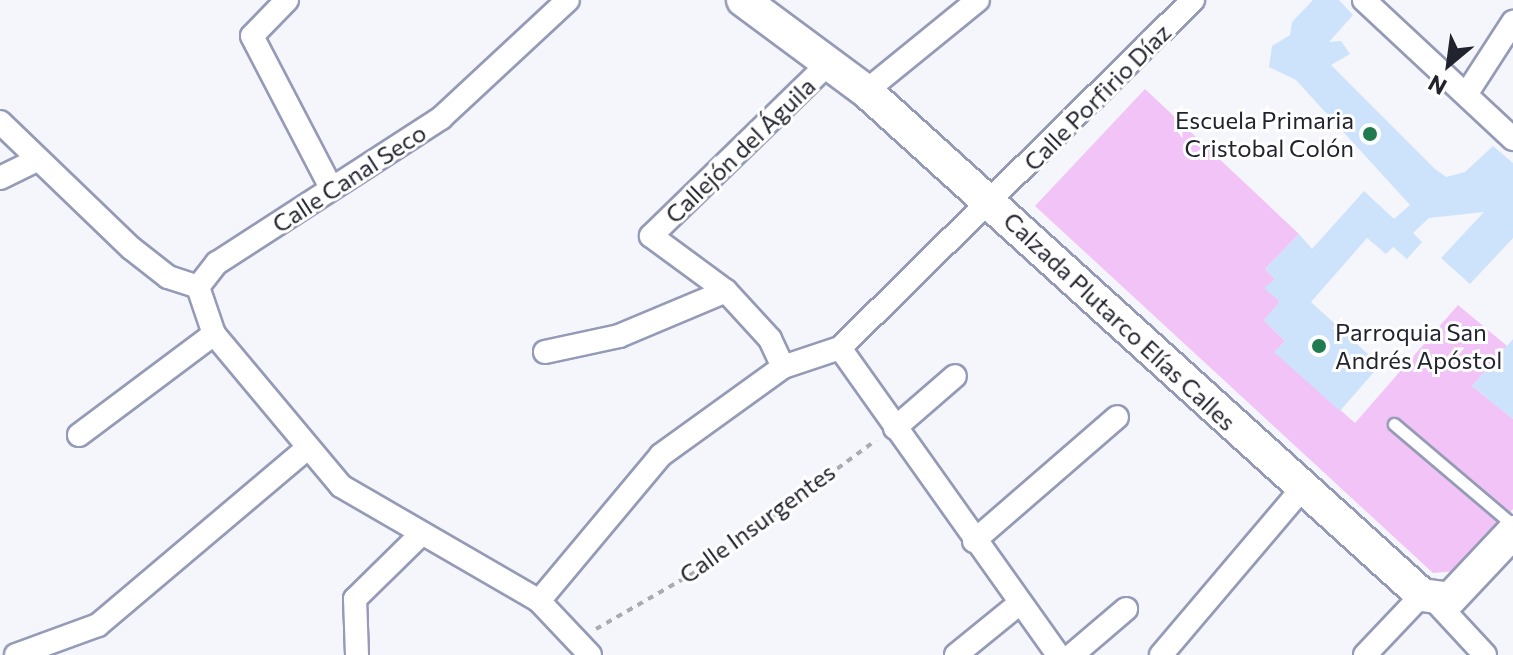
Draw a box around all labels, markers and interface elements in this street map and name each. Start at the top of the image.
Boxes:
street label: Calle Porfirio Díaz [1018,18,1176,176]
north arrow [1409,24,1489,104]
text: N [1423,70,1451,101]
street label: Callejón del Águila [659,71,821,229]
place label: Escuela Primaria Cristobal Colón [1175,106,1354,162]
street label: Calle Canal Seco [267,118,431,238]
marker: Escuela Primaria Cristobal Colón [1361,125,1379,143]
street label: Calzada Plutarco Elías Calles [998,206,1242,436]
place label: Parroquia San Andrés Apóstol [1335,318,1502,374]
marker: Parroquia San Andrés Apóstol [1310,337,1328,355]
street label: Calle Insurgentes [674,457,840,589]

